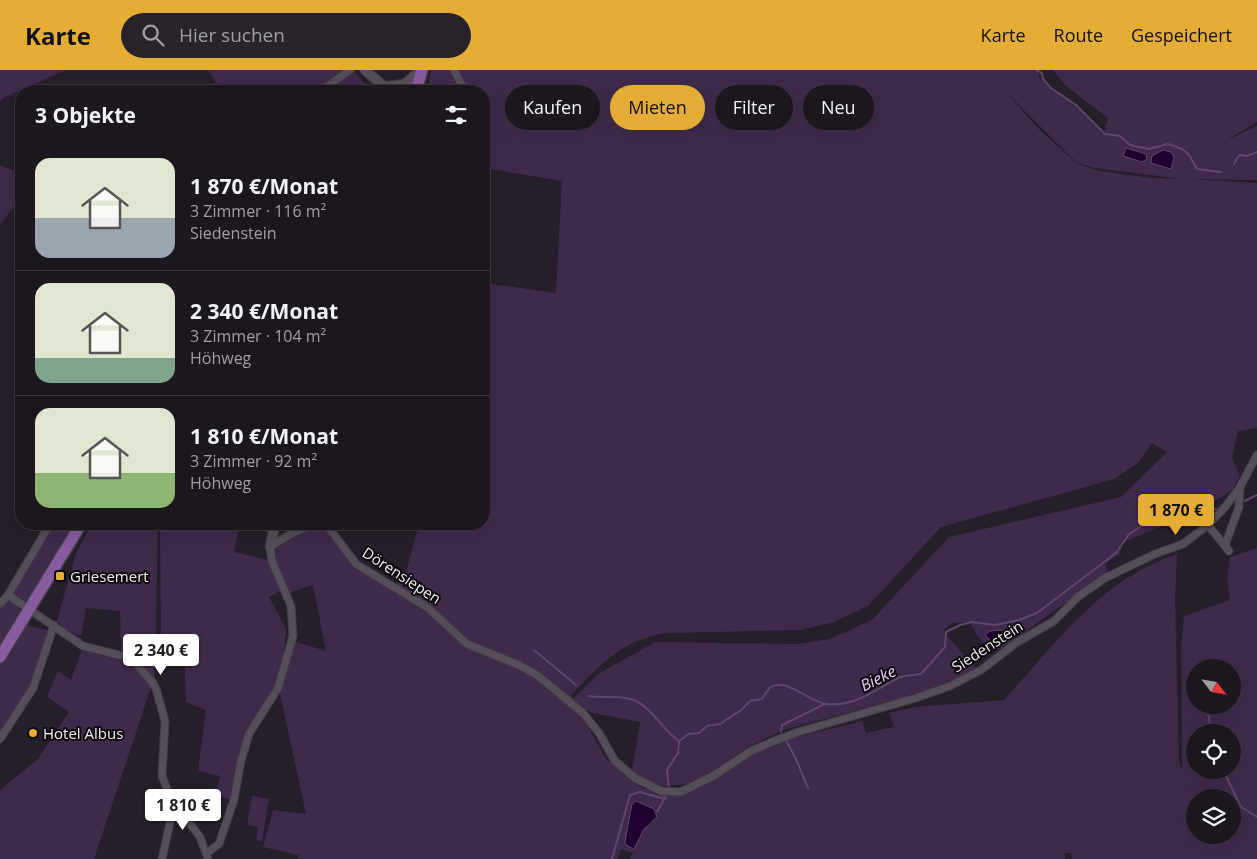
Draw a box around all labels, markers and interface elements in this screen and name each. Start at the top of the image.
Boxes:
search box [121,13,471,58]
text: Karte [25,19,91,52]
icon: search [139,21,167,49]
text: Hier suchen [179,22,285,48]
text: Karte [981,23,1026,47]
text: Route [1054,23,1103,47]
text: Gespeichert [1131,23,1232,47]
chip: Kaufen [505,85,600,130]
chip: Mieten [610,85,705,130]
chip: Filter [715,85,793,130]
chip: Neu [803,85,874,130]
text: 3 Objekte [35,101,136,129]
icon: filters [442,101,470,129]
text: 1 870 €/Monat [190,172,338,200]
icon: home [75,178,135,238]
text: 3 Zimmer · 116 m² [190,200,326,222]
text: Siedenstein [190,222,277,244]
text: 2 340 €/Monat [190,297,338,325]
icon: home [75,303,135,363]
text: 3 Zimmer · 104 m² [190,325,326,347]
text: Höhweg [190,347,251,369]
text: 1 810 €/Monat [190,422,338,450]
icon: home [75,428,135,488]
text: 3 Zimmer · 92 m² [190,450,317,472]
text: Höhweg [190,472,251,494]
pin: 1 870 € [1130,494,1222,536]
text: 1 870 € [1149,499,1203,521]
street label: Dörensiepen [359,542,445,608]
place label: Griesemert [70,566,149,586]
marker: Griesemert [54,570,66,582]
street label: Siedenstein [948,616,1026,676]
pin: 2 340 € [115,634,207,676]
text: 2 340 € [134,639,188,661]
north arrow [1186,659,1241,714]
map controls [1186,659,1241,844]
water label: Bieke [856,660,900,696]
place label: Hotel Albus [43,723,123,743]
button: locate [1186,724,1241,779]
marker: Hotel Albus [27,727,39,739]
pin: 1 810 € [137,788,229,831]
button: layers [1186,789,1241,844]
text: 1 810 € [156,794,210,816]

